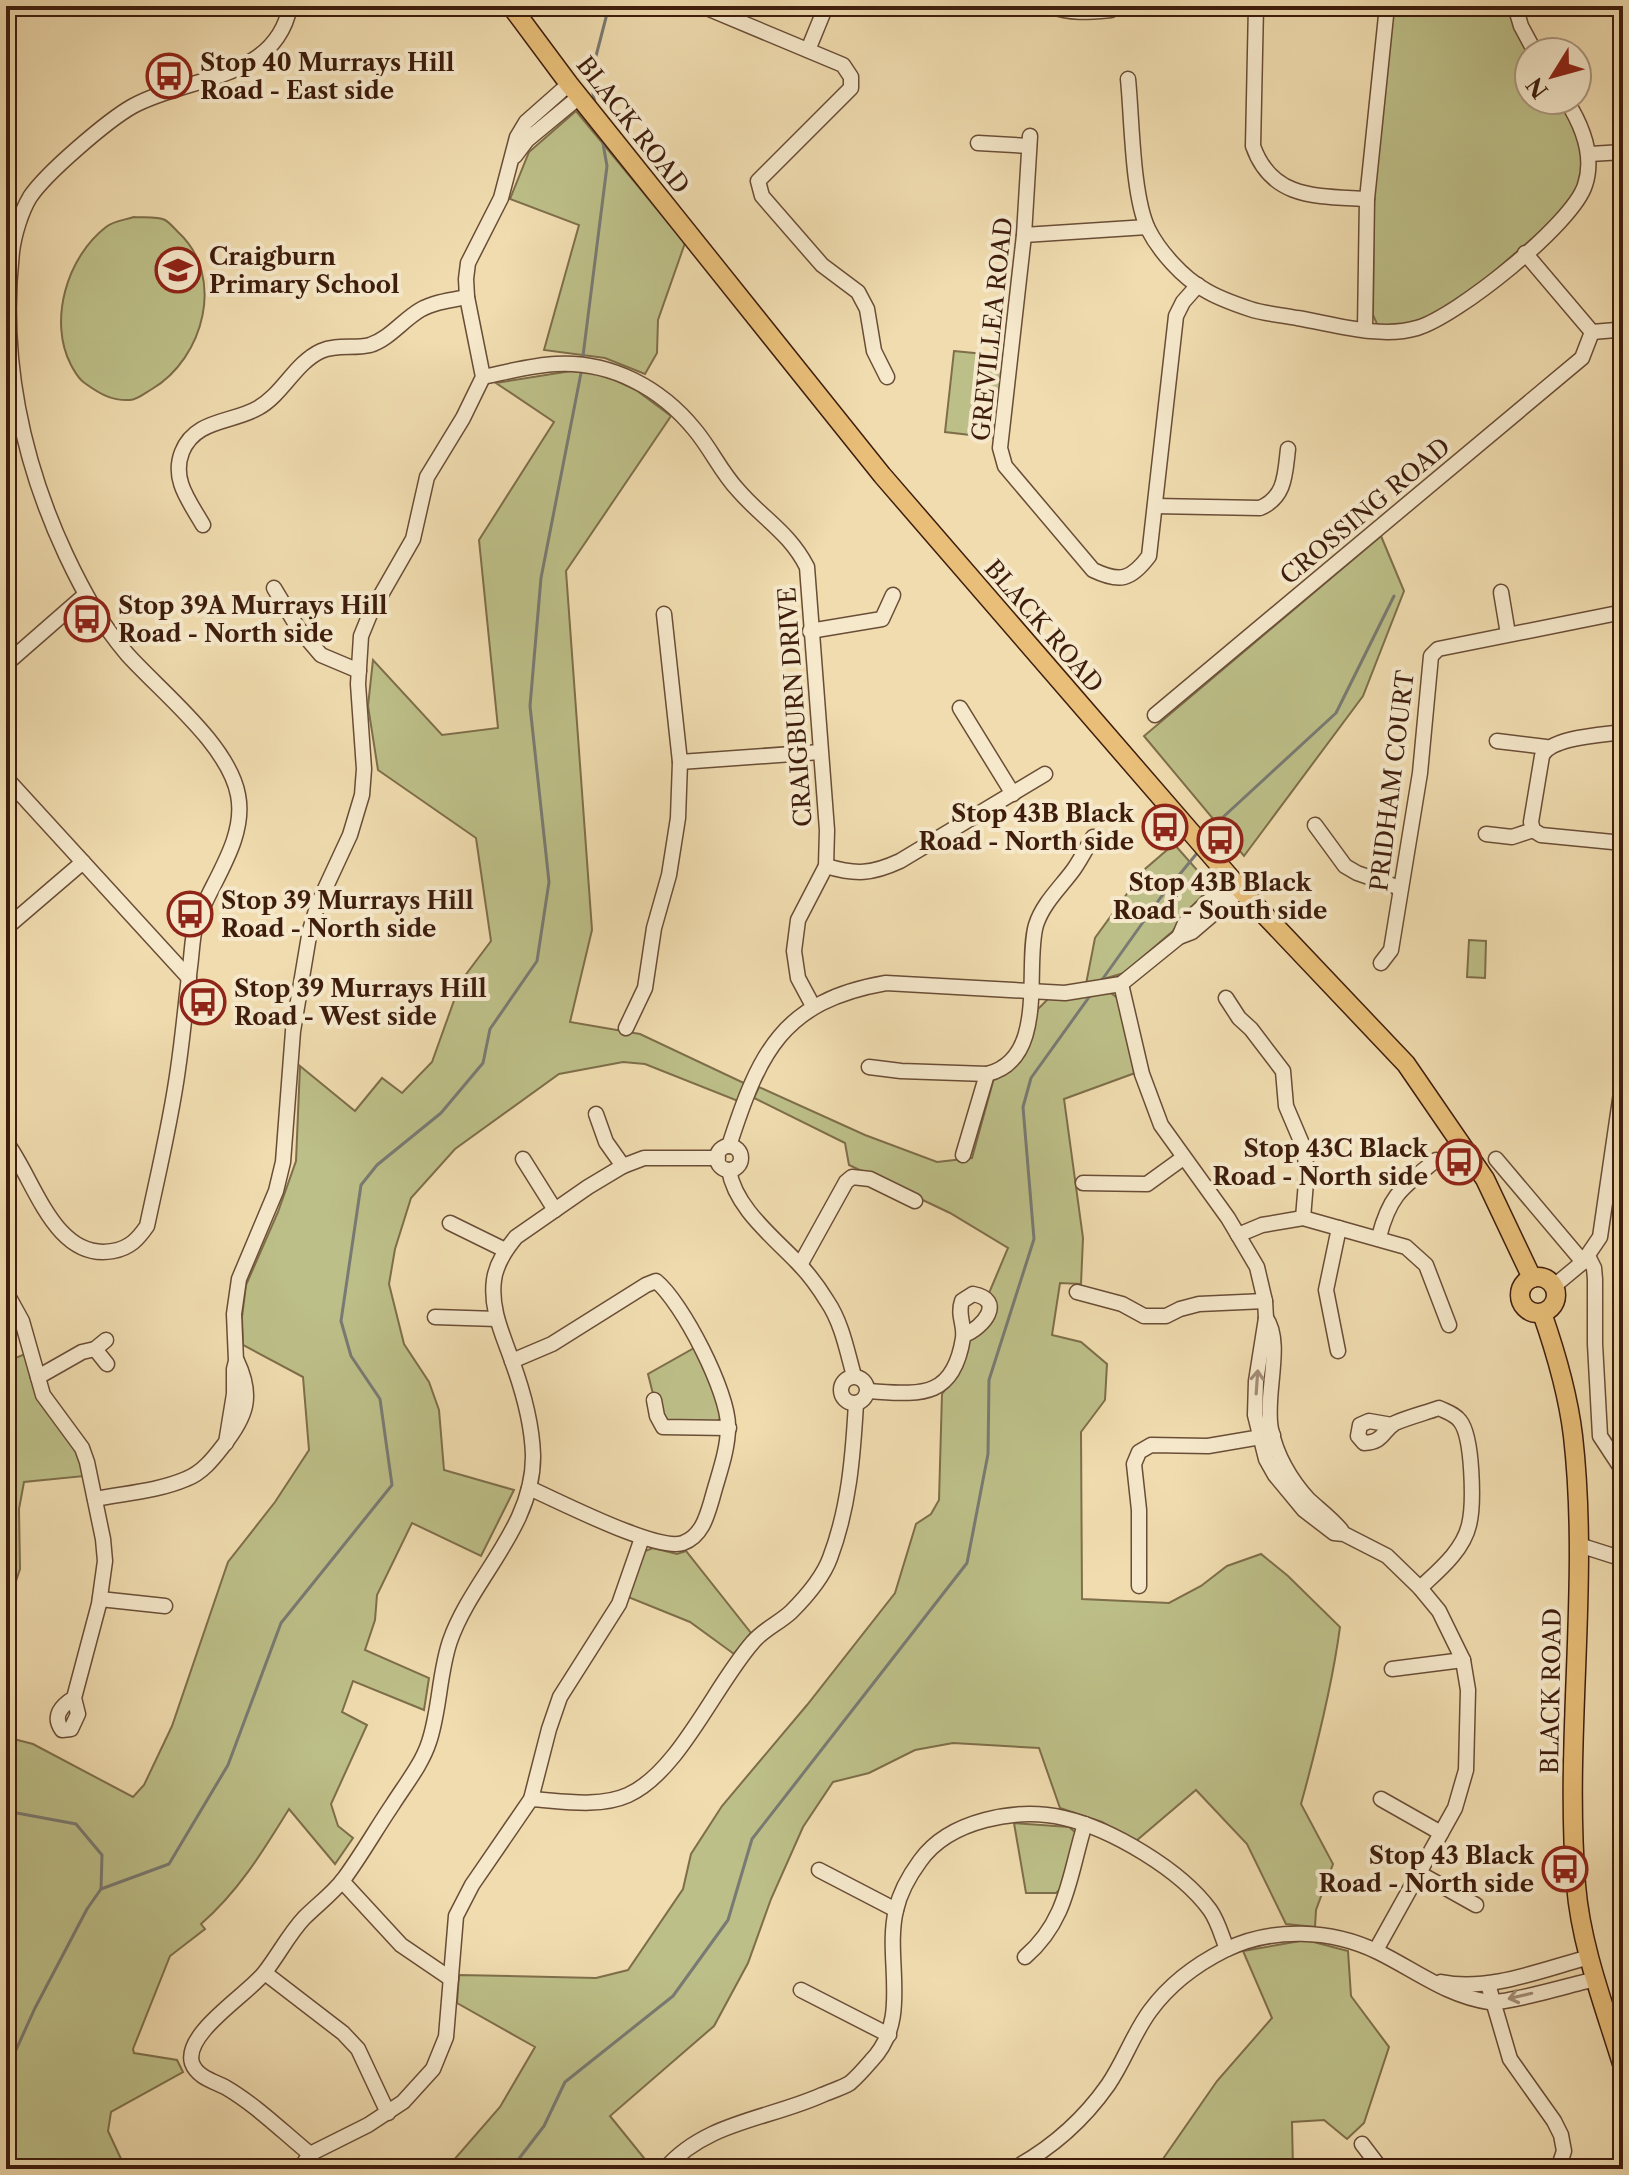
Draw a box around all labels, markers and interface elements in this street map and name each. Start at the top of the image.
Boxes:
north arrow [1513,36,1593,116]
place label: Stop 40 Murrays Hill Road - East side [200,48,454,105]
street label: BLACK ROAD [570,51,696,199]
bus stop icon: Stop 40 Murrays Hill Road - East side [145,52,193,100]
text: N [1521,72,1554,103]
street label: GREVILLEA ROAD [966,216,1018,442]
place label: Craigburn Primary School [209,242,399,299]
school or university icon: Craigburn Primary School [154,246,202,294]
street label: CROSSING ROAD [1274,432,1456,590]
street label: BLACK ROAD [979,554,1109,698]
street label: CRAIGBURN DRIVE [772,586,818,828]
place label: Stop 39A Murrays Hill Road - North side [118,591,388,648]
bus stop icon: Stop 39A Murrays Hill Road - North side [63,595,111,643]
street label: PRIDHAM COURT [1364,669,1420,893]
place label: Stop 43B Black Road - North side [919,799,1135,856]
bus stop icon: Stop 43B Black Road - North side [1141,803,1189,851]
bus stop icon: Stop 43B Black Road - South side [1196,816,1244,864]
place label: Stop 43B Black Road - South side [1113,868,1327,925]
place label: Stop 39 Murrays Hill Road - North side [221,886,474,943]
bus stop icon: Stop 39 Murrays Hill Road - North side [166,890,214,938]
place label: Stop 39 Murrays Hill Road - West side [234,974,487,1031]
bus stop icon: Stop 39 Murrays Hill Road - West side [179,978,227,1026]
place label: Stop 43C Black Road - North side [1213,1134,1429,1191]
bus stop icon: Stop 43C Black Road - North side [1435,1138,1483,1186]
one-way arrow [1249,1369,1264,1396]
street label: BLACK ROAD [1535,1608,1567,1774]
place label: Stop 43 Black Road - North side [1319,1841,1535,1898]
bus stop icon: Stop 43 Black Road - North side [1541,1845,1589,1893]
one-way arrow [1507,1990,1533,2005]

